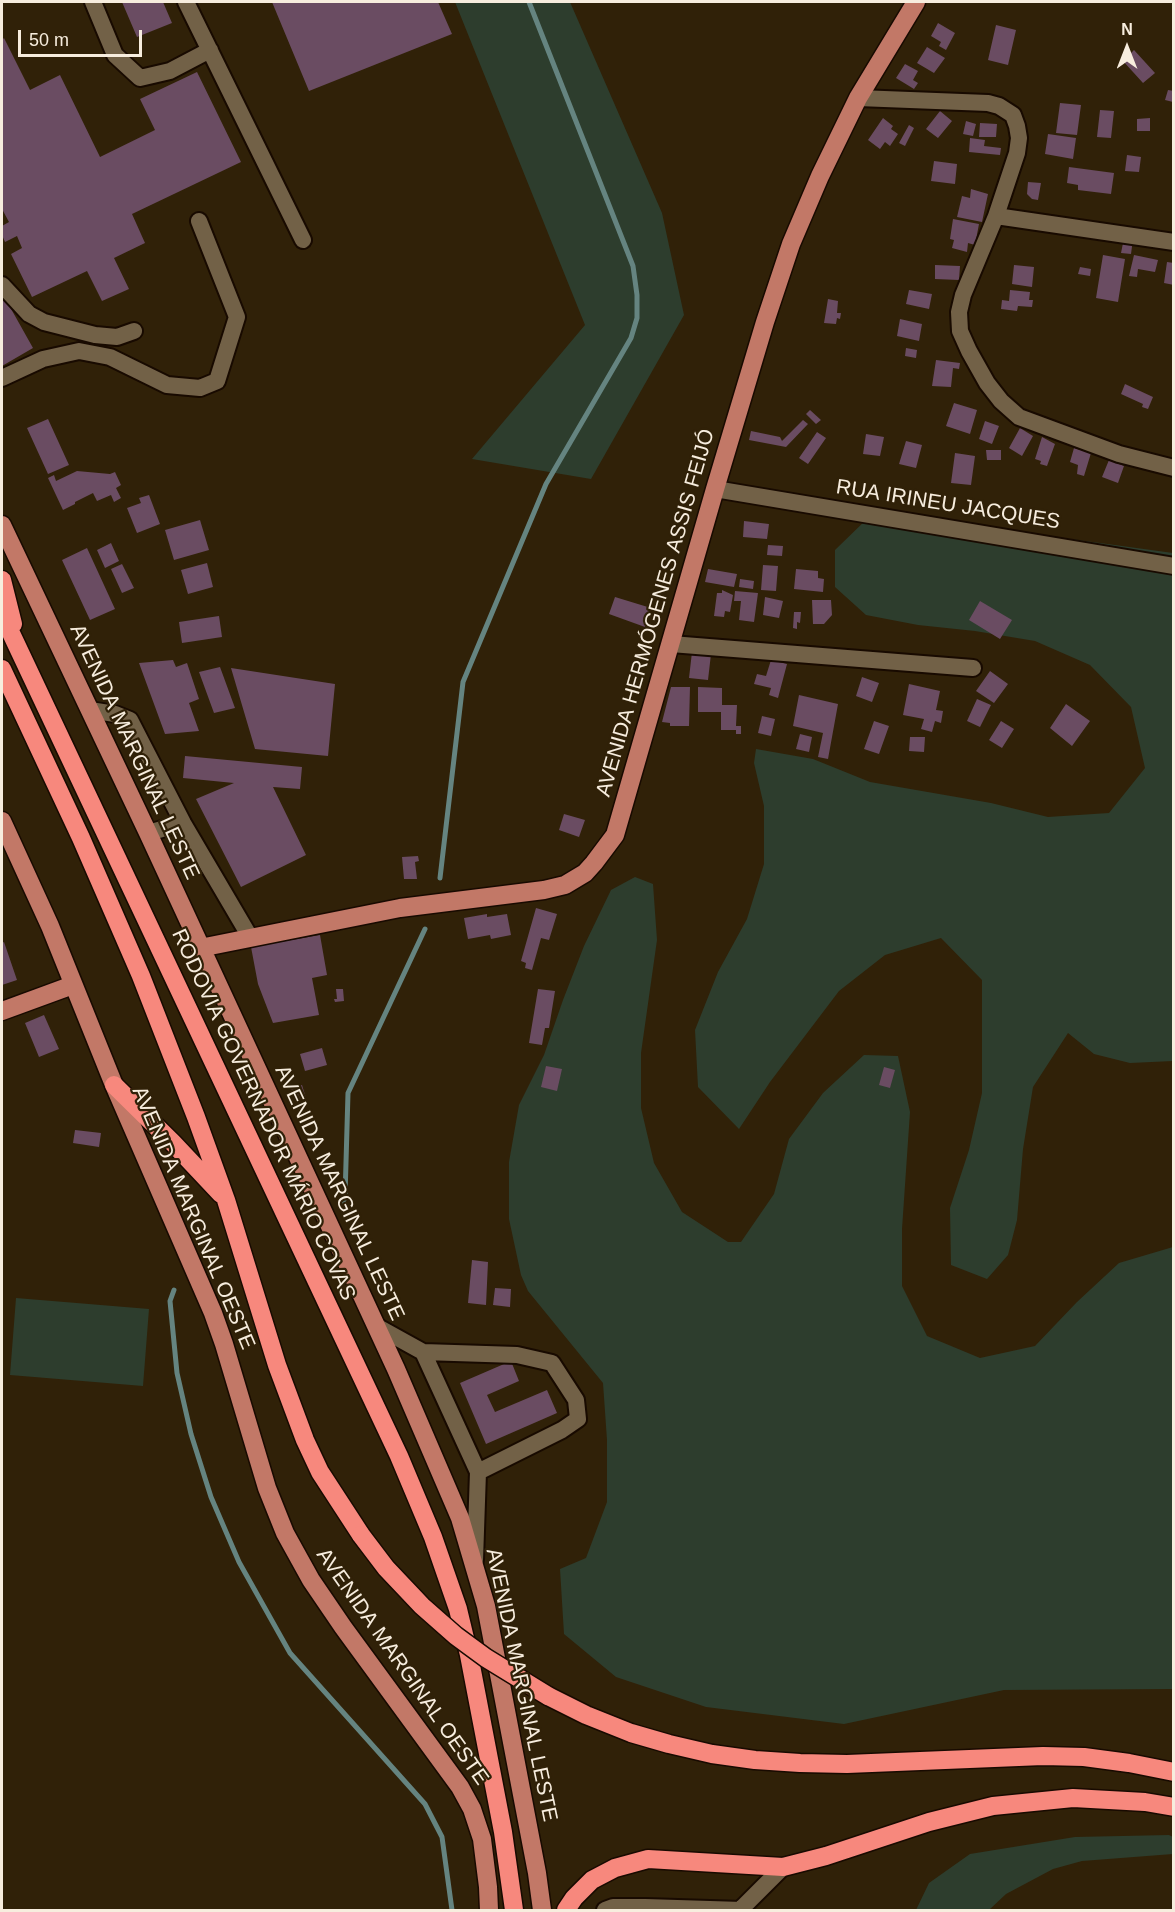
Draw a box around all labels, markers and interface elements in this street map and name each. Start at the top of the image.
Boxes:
scale bar [21,18,146,56]
north arrow [1097,18,1157,78]
text: N [1121,21,1133,38]
text: 50 m [29,30,69,50]
street label: AVENIDA HERMÓGENES ASSIS FEIJÓ [591,426,721,800]
street label: RUA IRINEU JACQUES [834,475,1062,535]
street label: AVENIDA MARGINAL LESTE [64,620,204,884]
street label: RODOVIA GOVERNADOR MÁRIO COVAS [166,925,360,1305]
street label: AVENIDA MARGINAL LESTE [269,1061,409,1325]
street label: AVENIDA MARGINAL OESTE [126,1083,260,1353]
street label: AVENIDA MARGINAL OESTE [310,1544,494,1790]
street label: AVENIDA MARGINAL LESTE [480,1546,562,1824]

